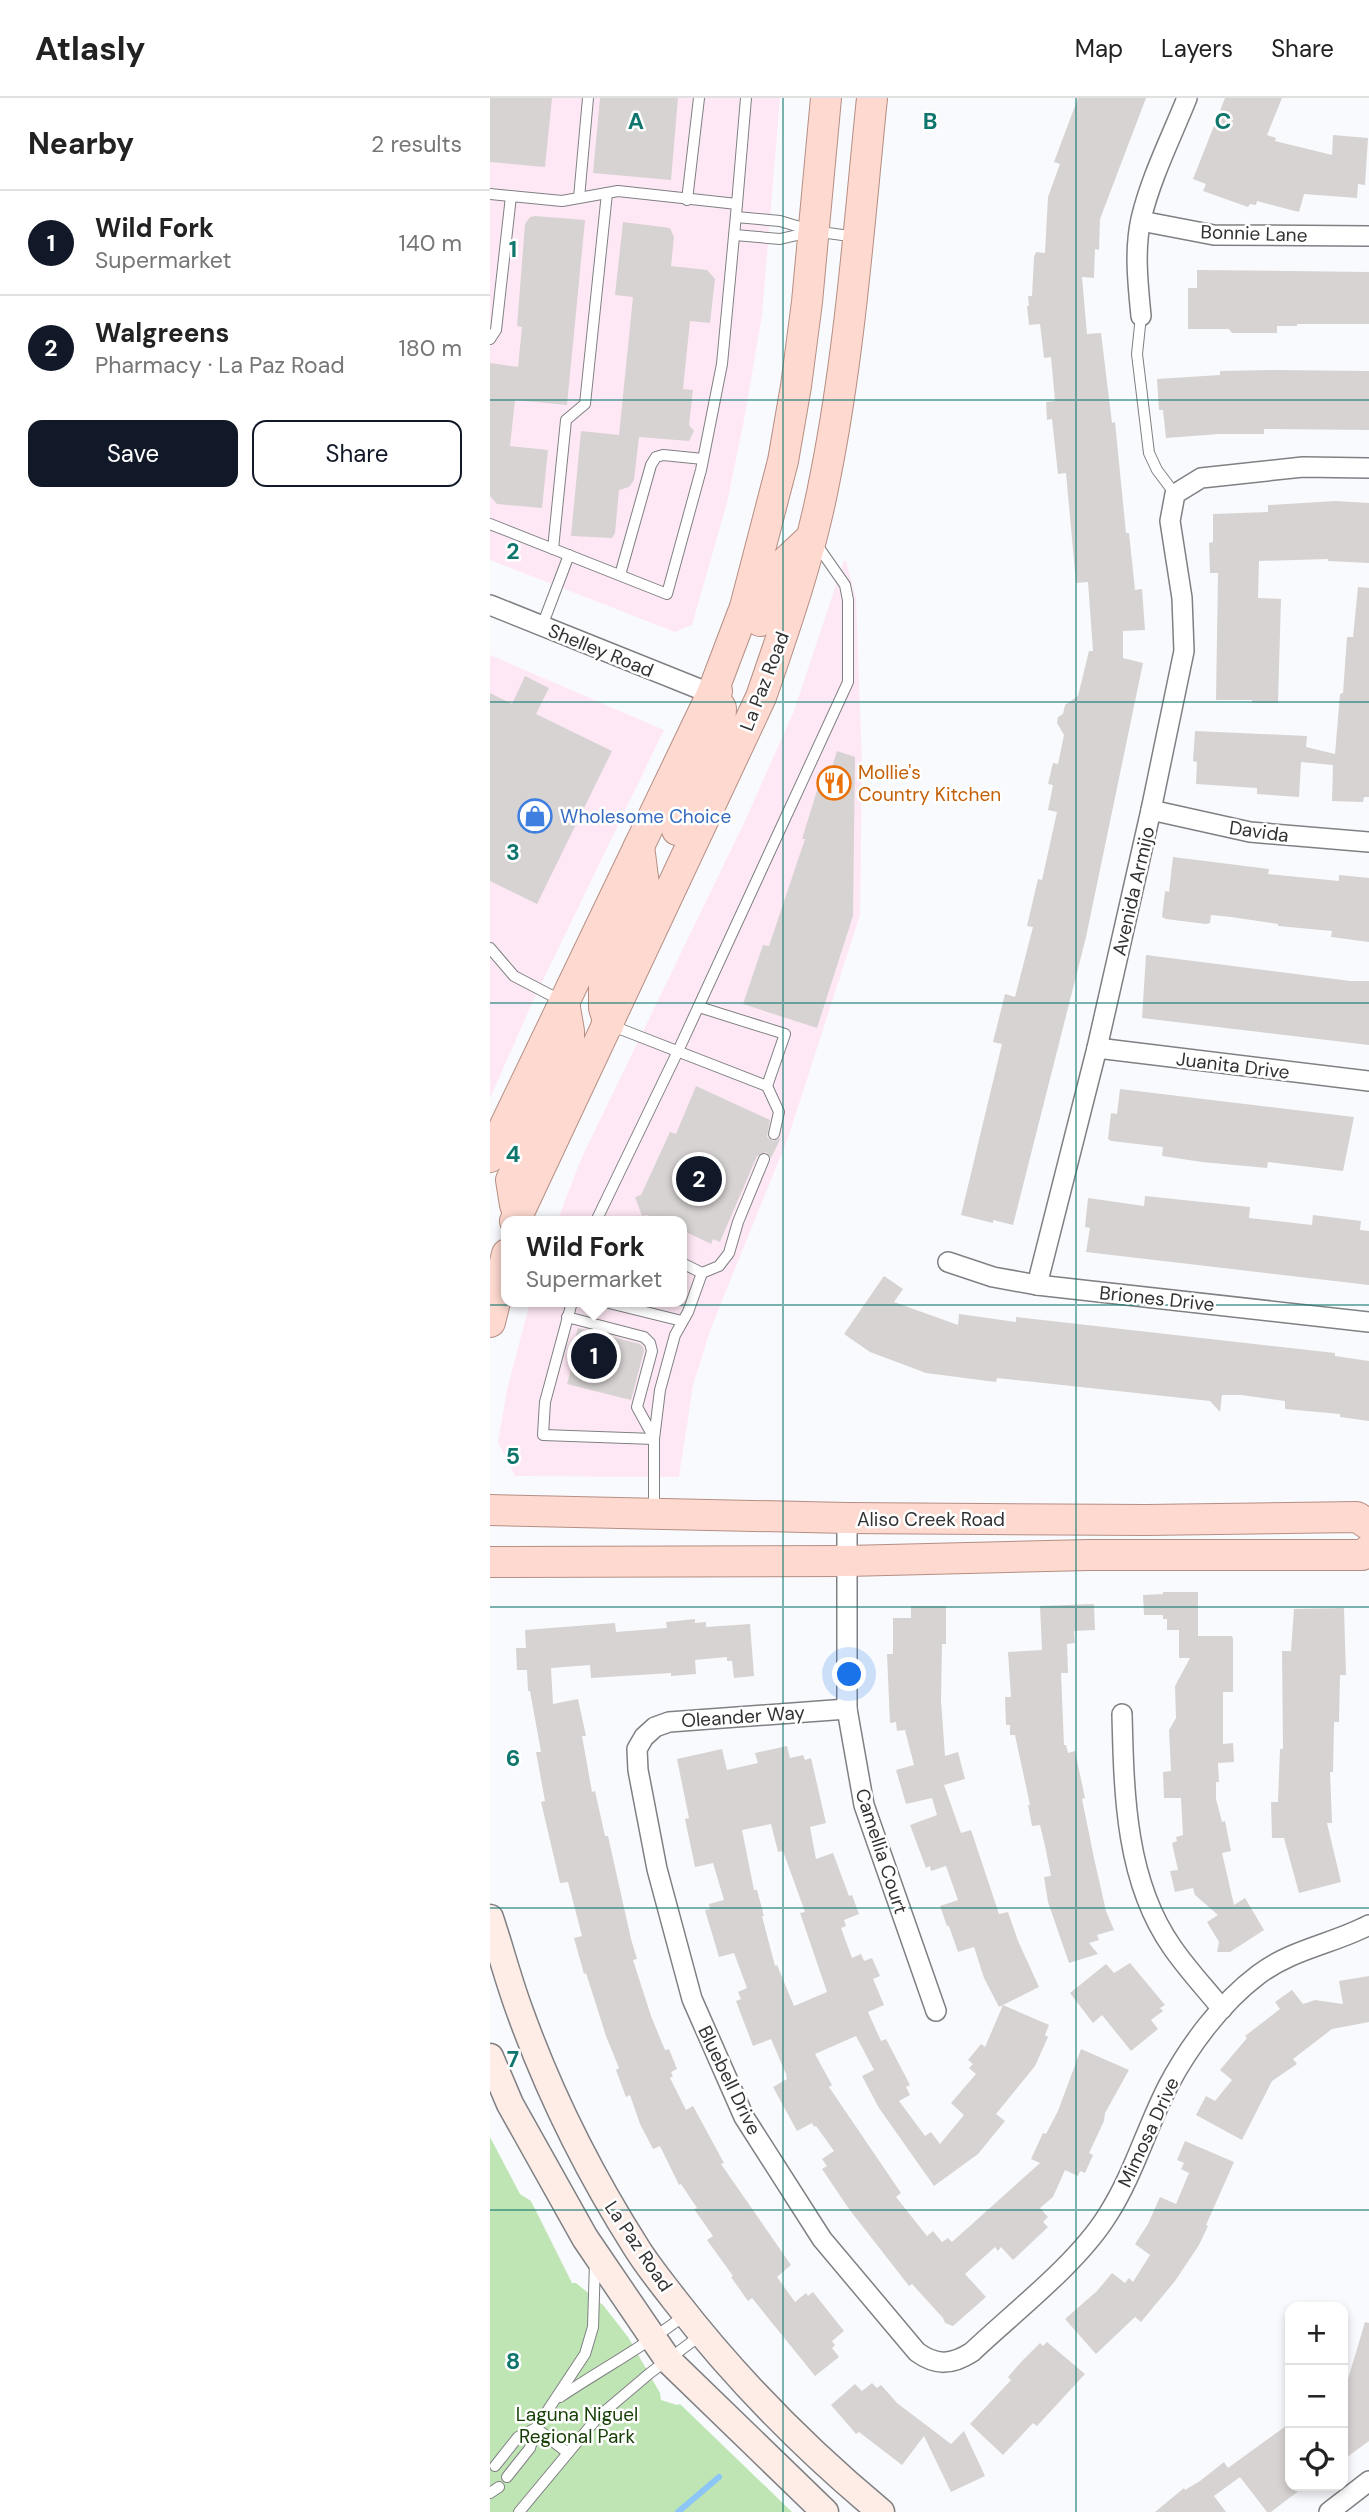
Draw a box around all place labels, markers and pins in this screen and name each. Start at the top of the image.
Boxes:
place label: Mollie's Country Kitchen [858,760,1001,807]
restaurant icon: Mollie's Country Kitchen [815,764,853,802]
shop icon: Wholesome Choice [516,797,554,835]
place label: Wholesome Choice [560,804,731,829]
pin: 2 [676,1153,722,1205]
pin: 1 [571,1330,617,1382]

